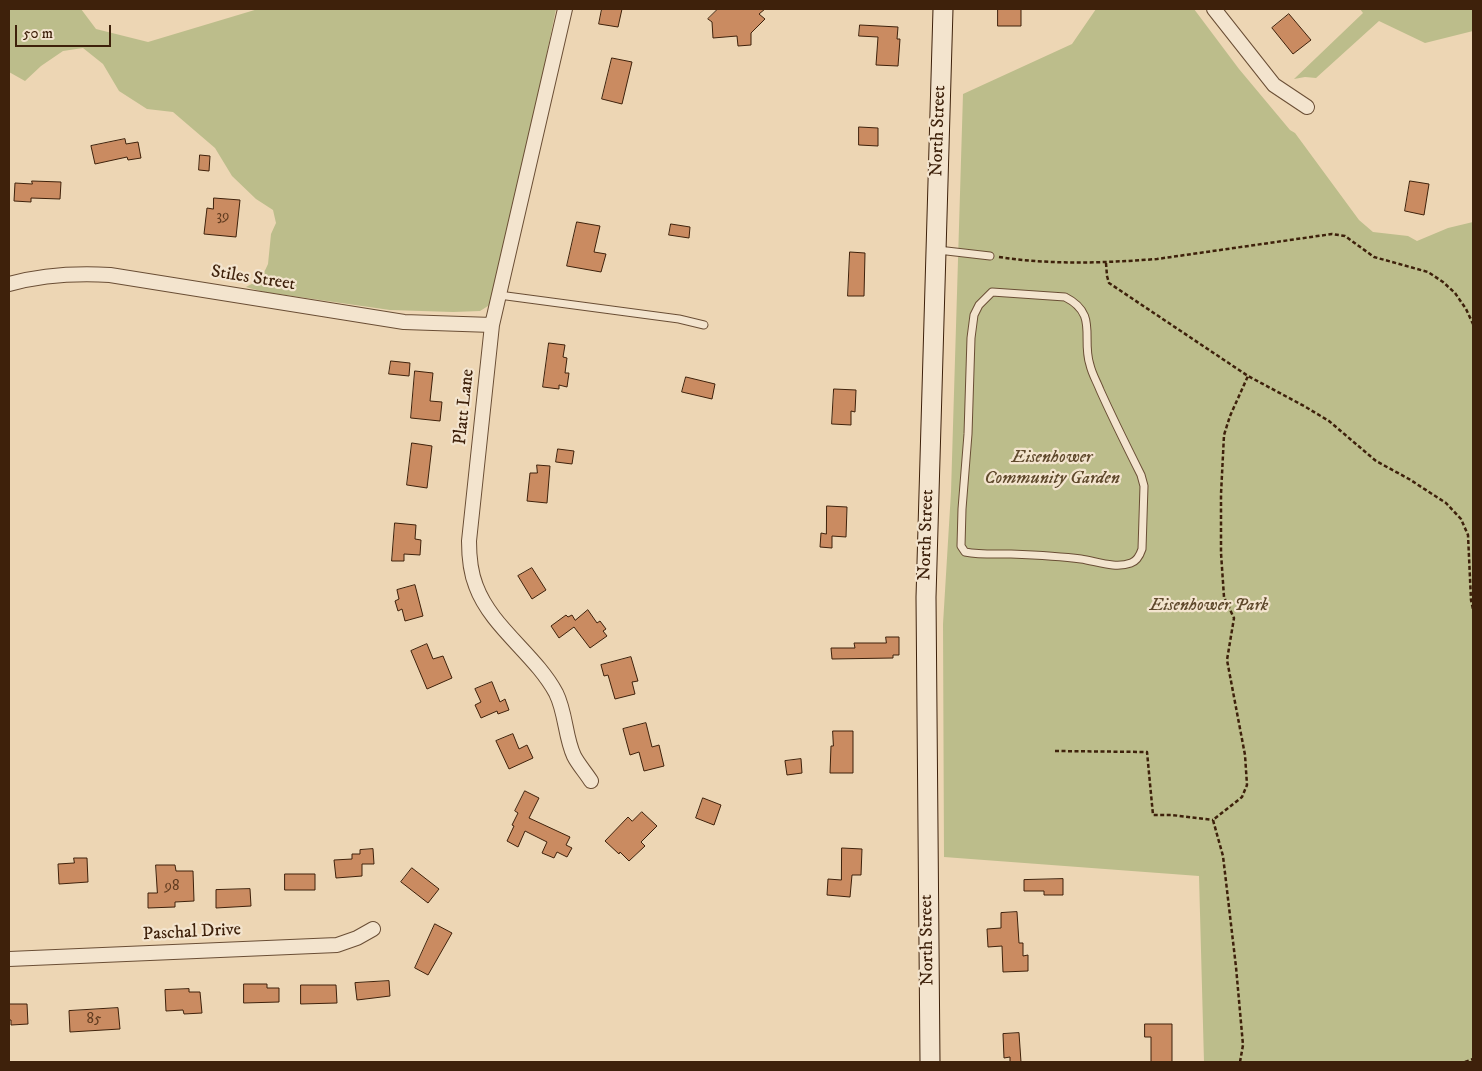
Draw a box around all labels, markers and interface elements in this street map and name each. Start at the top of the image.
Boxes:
scale bar [18,15,114,47]
text: 50 m [23,24,53,43]
street label: North Street [927,85,951,177]
house number: 39 [216,208,230,226]
street label: Stiles Street [209,262,297,296]
street label: Platt Lane [450,368,480,446]
park label: Eisenhower Community Garden [984,447,1120,489]
street label: North Street [915,489,939,581]
park label: Eisenhower Park [1150,595,1268,617]
house number: 98 [165,878,179,896]
street label: North Street [916,894,940,986]
street label: Paschal Drive [142,920,242,946]
house number: 85 [87,1011,101,1029]

